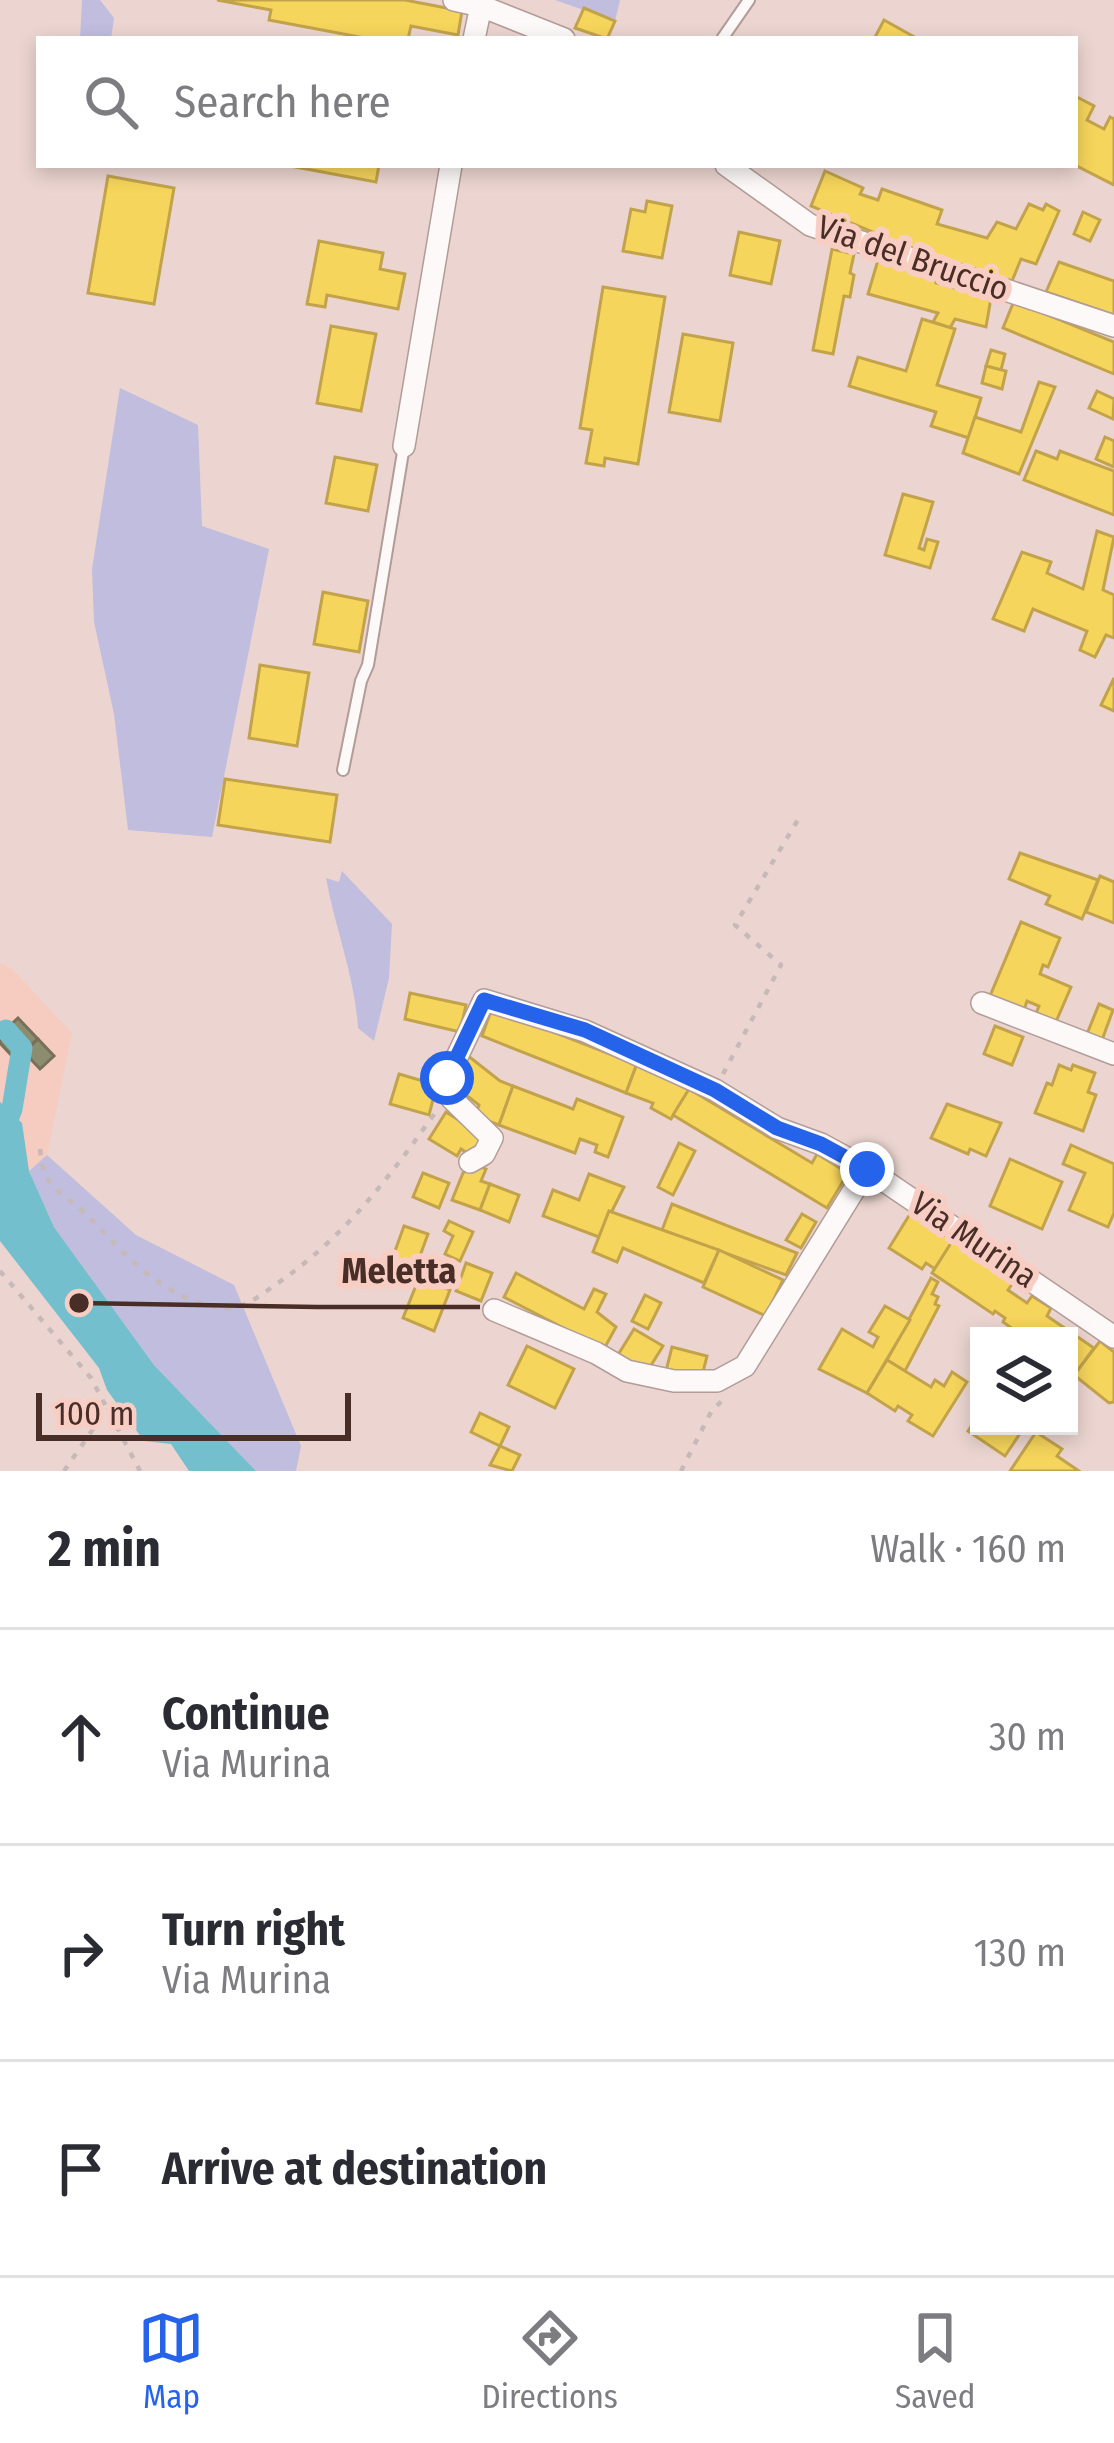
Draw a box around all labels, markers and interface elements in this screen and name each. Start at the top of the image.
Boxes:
search box [36,36,1078,168]
icon: search [78,69,144,135]
text: Search here [174,75,391,129]
street label: Via del Bruccio [812,207,1014,309]
route start [420,1051,474,1105]
route end [840,1142,894,1196]
street label: Via Murina [903,1183,1045,1297]
callout: Meletta [317,1235,480,1307]
text: Meletta [342,1249,457,1293]
map controls [970,1327,1078,1435]
button: layers [970,1327,1078,1435]
scale bar [36,1387,351,1440]
text: 100 m [54,1394,134,1434]
text: 2 min [48,1518,161,1580]
text: Walk · 160 m [870,1526,1066,1572]
text: Continue [162,1687,330,1741]
icon: ahead [48,1704,114,1770]
text: 30 m [989,1714,1066,1760]
text: Via Murina [162,1741,331,1787]
text: Turn right [162,1903,345,1957]
icon: right [48,1920,114,1986]
text: 130 m [974,1930,1066,1976]
text: Via Murina [162,1957,331,2003]
icon: arrive [48,2136,114,2202]
text: Arrive at destination [162,2142,547,2196]
tab: Map [138,2305,204,2417]
tab: Directions [481,2305,618,2417]
tab: Saved [895,2305,975,2417]

